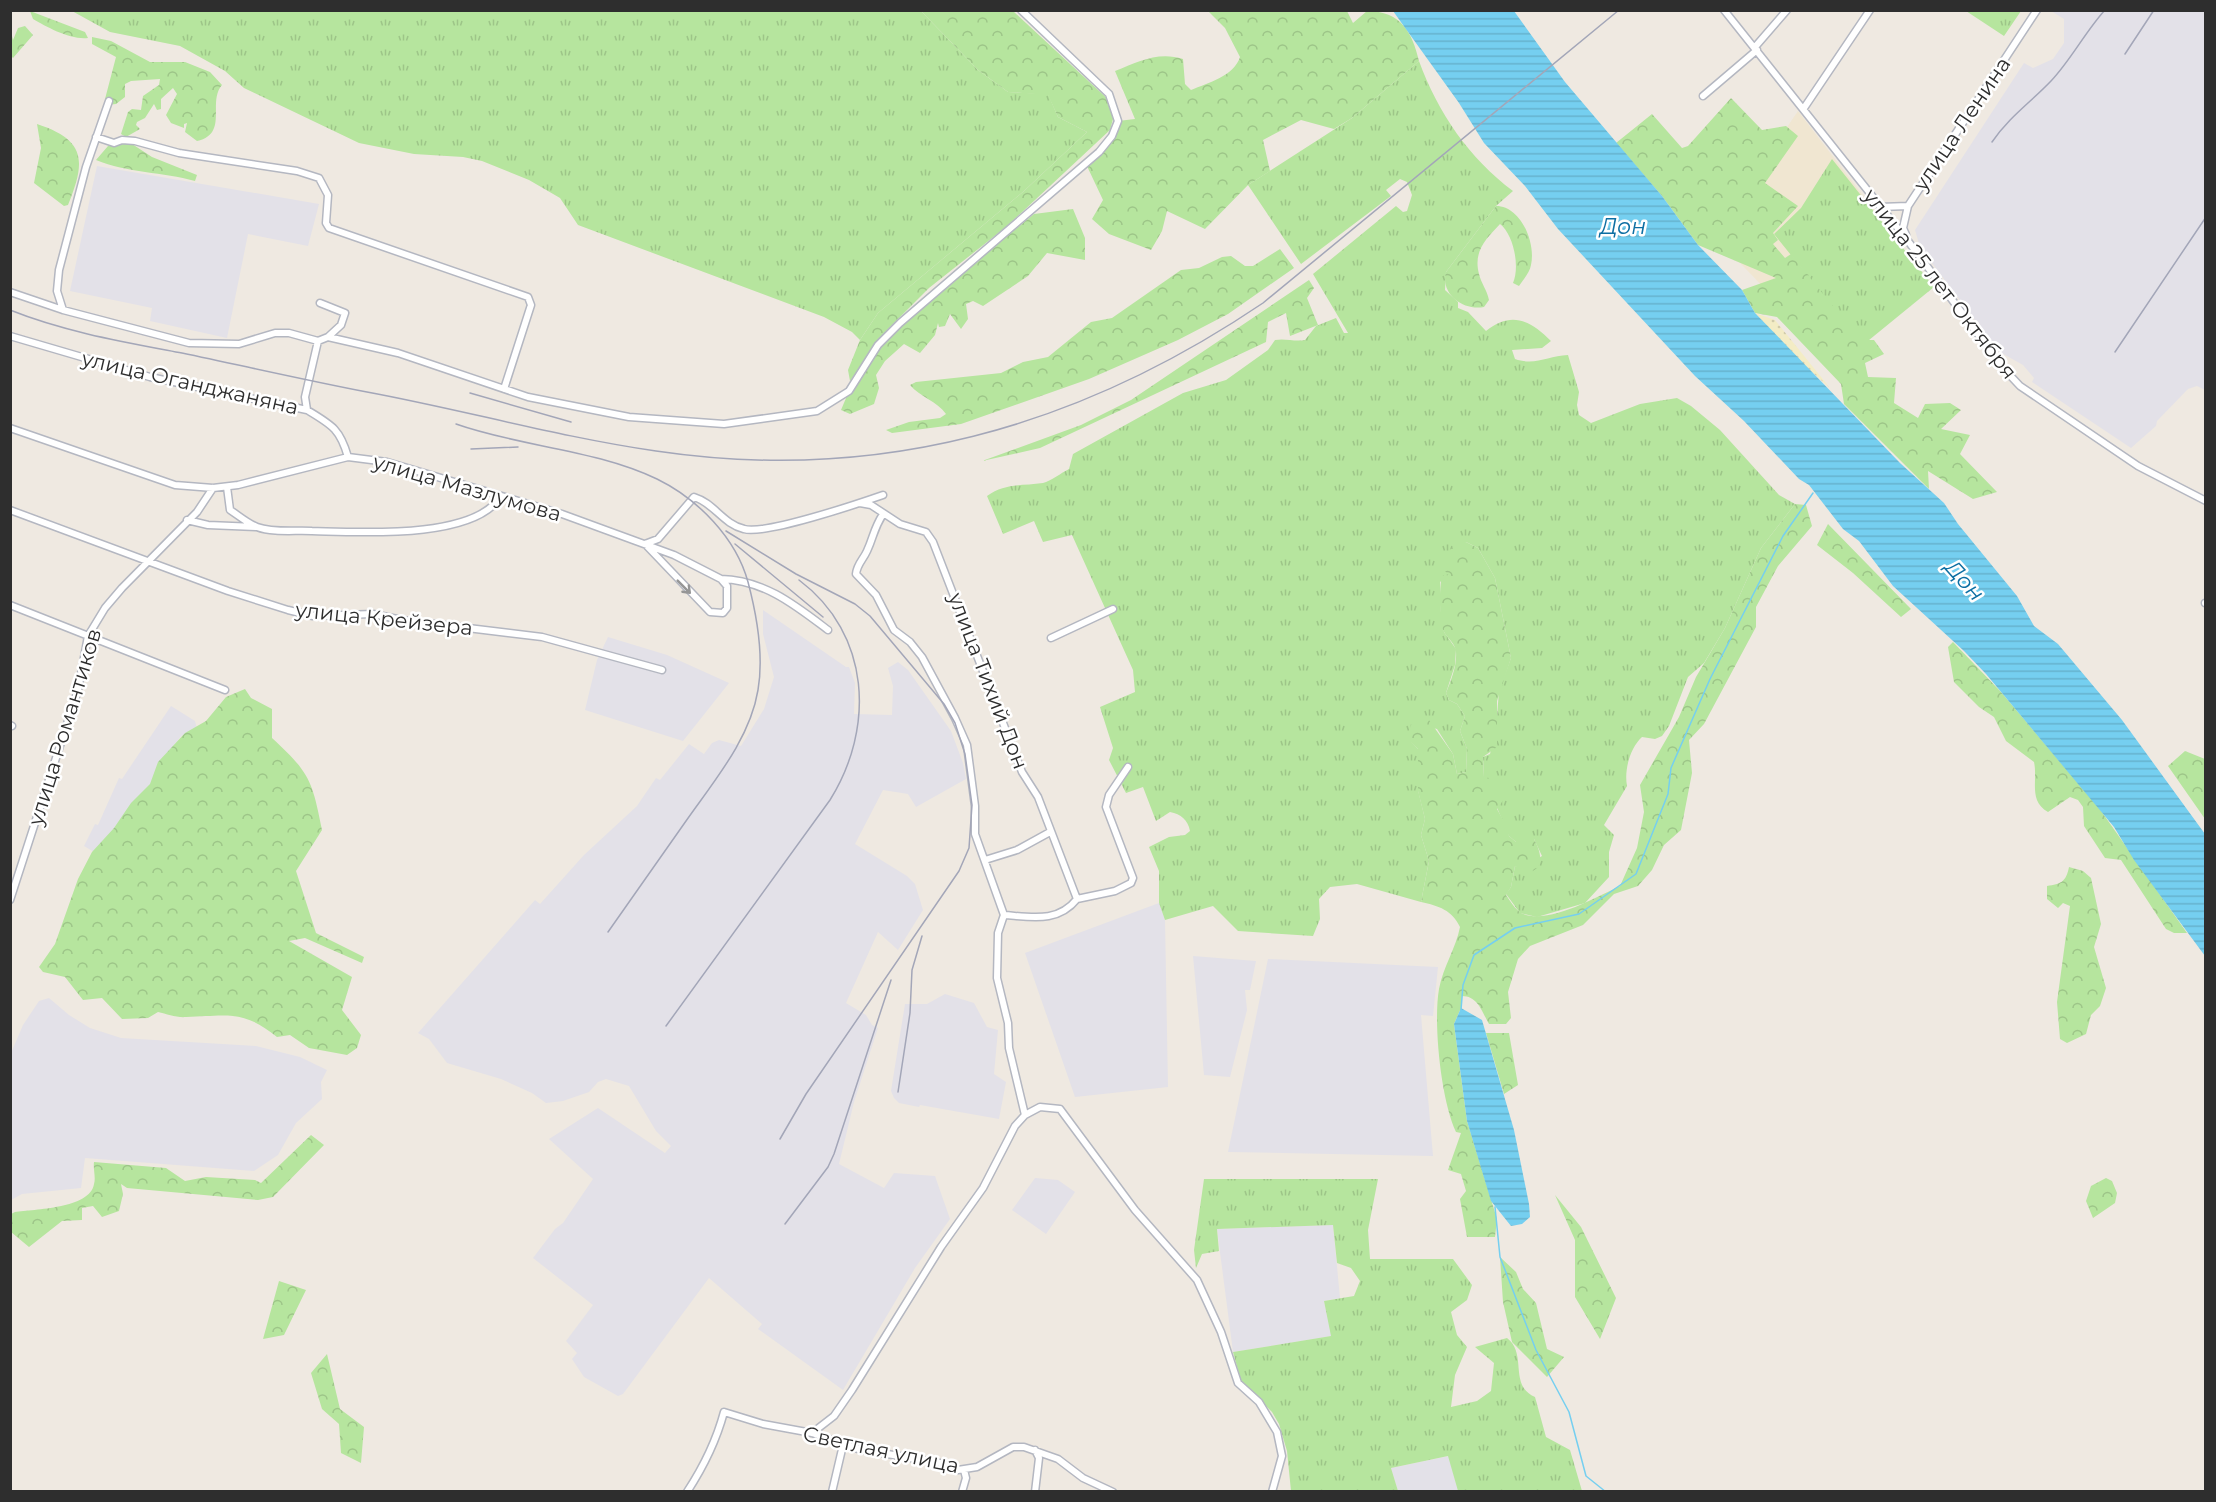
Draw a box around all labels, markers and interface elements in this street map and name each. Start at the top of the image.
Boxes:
street label: улица Ленина [1907,52,2015,196]
street label: улица 25 лет Октября [1858,183,2022,384]
water label: Дон [1598,213,1646,240]
street label: улица Оганджаняна [78,345,301,420]
street label: улица Мазлумова [369,448,564,526]
water label: Дон [1938,553,1990,606]
one-way arrow [677,580,692,594]
street label: улица Тихий Дон [943,588,1034,773]
street label: улица Крейзера [293,597,474,640]
street label: улица Романтиков [22,625,106,829]
street label: Светлая улица [801,1421,961,1478]

